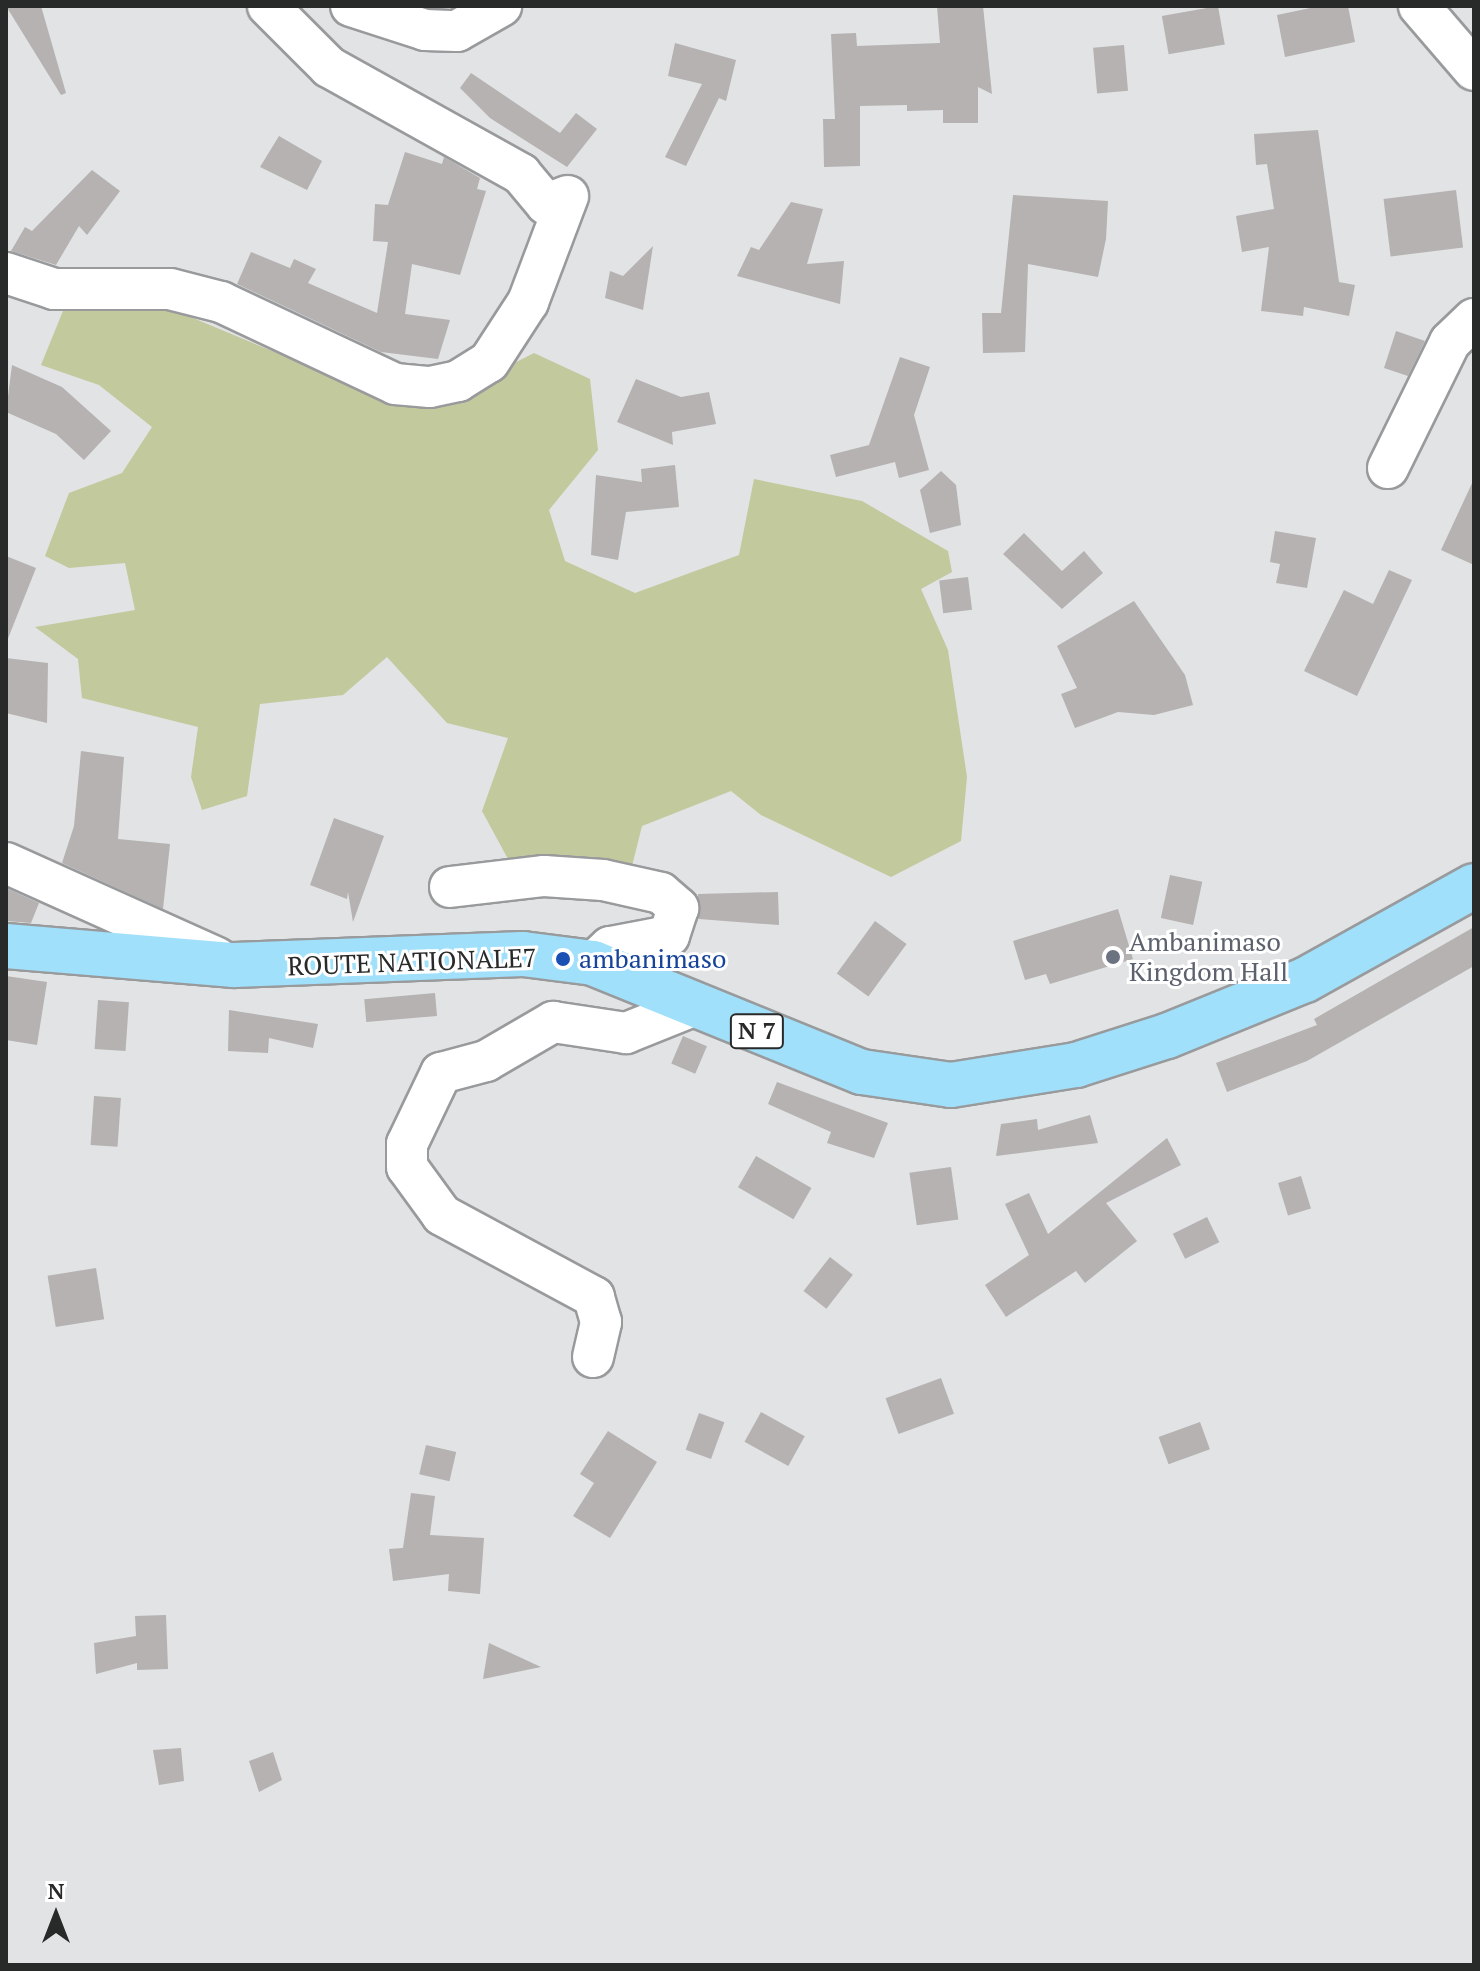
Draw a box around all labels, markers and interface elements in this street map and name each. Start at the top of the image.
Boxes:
place label: Ambanimaso Kingdom Hall [1129,926,1288,988]
street label: ROUTE NATIONALE7 [287,942,537,982]
place label: ambanimaso [579,943,726,975]
marker: Ambanimaso Kingdom Hall [1104,948,1122,966]
marker: ambanimaso [554,950,572,968]
road number: N 7 [729,1011,785,1051]
north arrow [16,1875,96,1955]
text: N [48,1876,64,1905]

